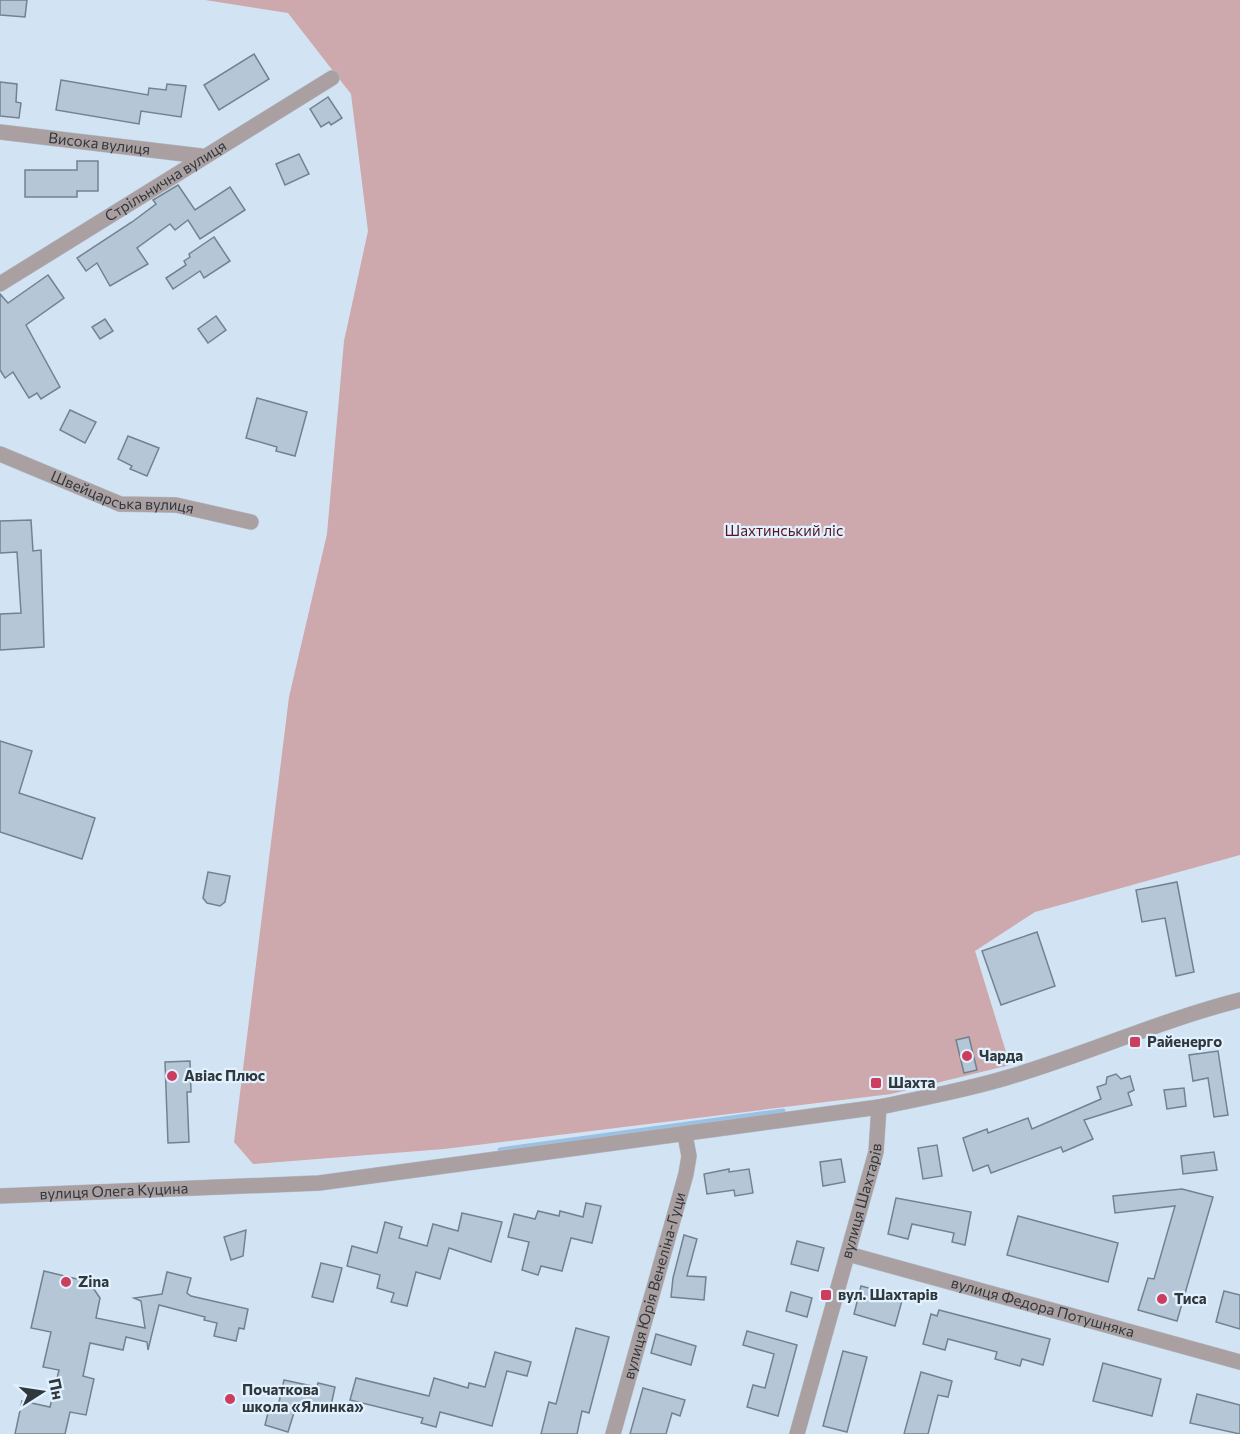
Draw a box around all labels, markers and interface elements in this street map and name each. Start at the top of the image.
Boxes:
street label: Висока вулиця [47,128,151,158]
street label: Стрільнична вулиця [101,136,229,225]
street label: Швейцарська вулиця [48,466,196,517]
park label: Шахтинський ліс [725,521,843,539]
place label: Райенерго [1147,1032,1222,1050]
marker: Райенерго [1128,1035,1142,1049]
place label: Чарда [979,1046,1023,1064]
marker: Чарда [960,1049,974,1063]
place label: Авіас Плюс [184,1066,265,1084]
marker: Авіас Плюс [165,1069,179,1083]
place label: Шахта [888,1073,935,1091]
marker: Шахта [869,1076,883,1090]
street label: вулиця Шахтарів [837,1143,885,1260]
street label: вулиця Олега Куцина [39,1178,189,1202]
street label: вулиця Юрія Венеліна-Гуци [619,1190,688,1381]
place label: Zina [78,1272,109,1290]
street label: вулиця Федора Потушняка [949,1273,1137,1341]
marker: Zina [59,1275,73,1289]
place label: вул. Шахтарів [838,1285,938,1303]
marker: вул. Шахтарів [819,1288,833,1302]
place label: Тиса [1174,1289,1207,1307]
marker: Тиса [1155,1292,1169,1306]
north arrow [12,1362,72,1422]
text: Пн [46,1376,69,1401]
place label: Початкова школа «Ялинка» [242,1380,364,1415]
marker: Початкова школа «Ялинка» [223,1392,237,1406]

